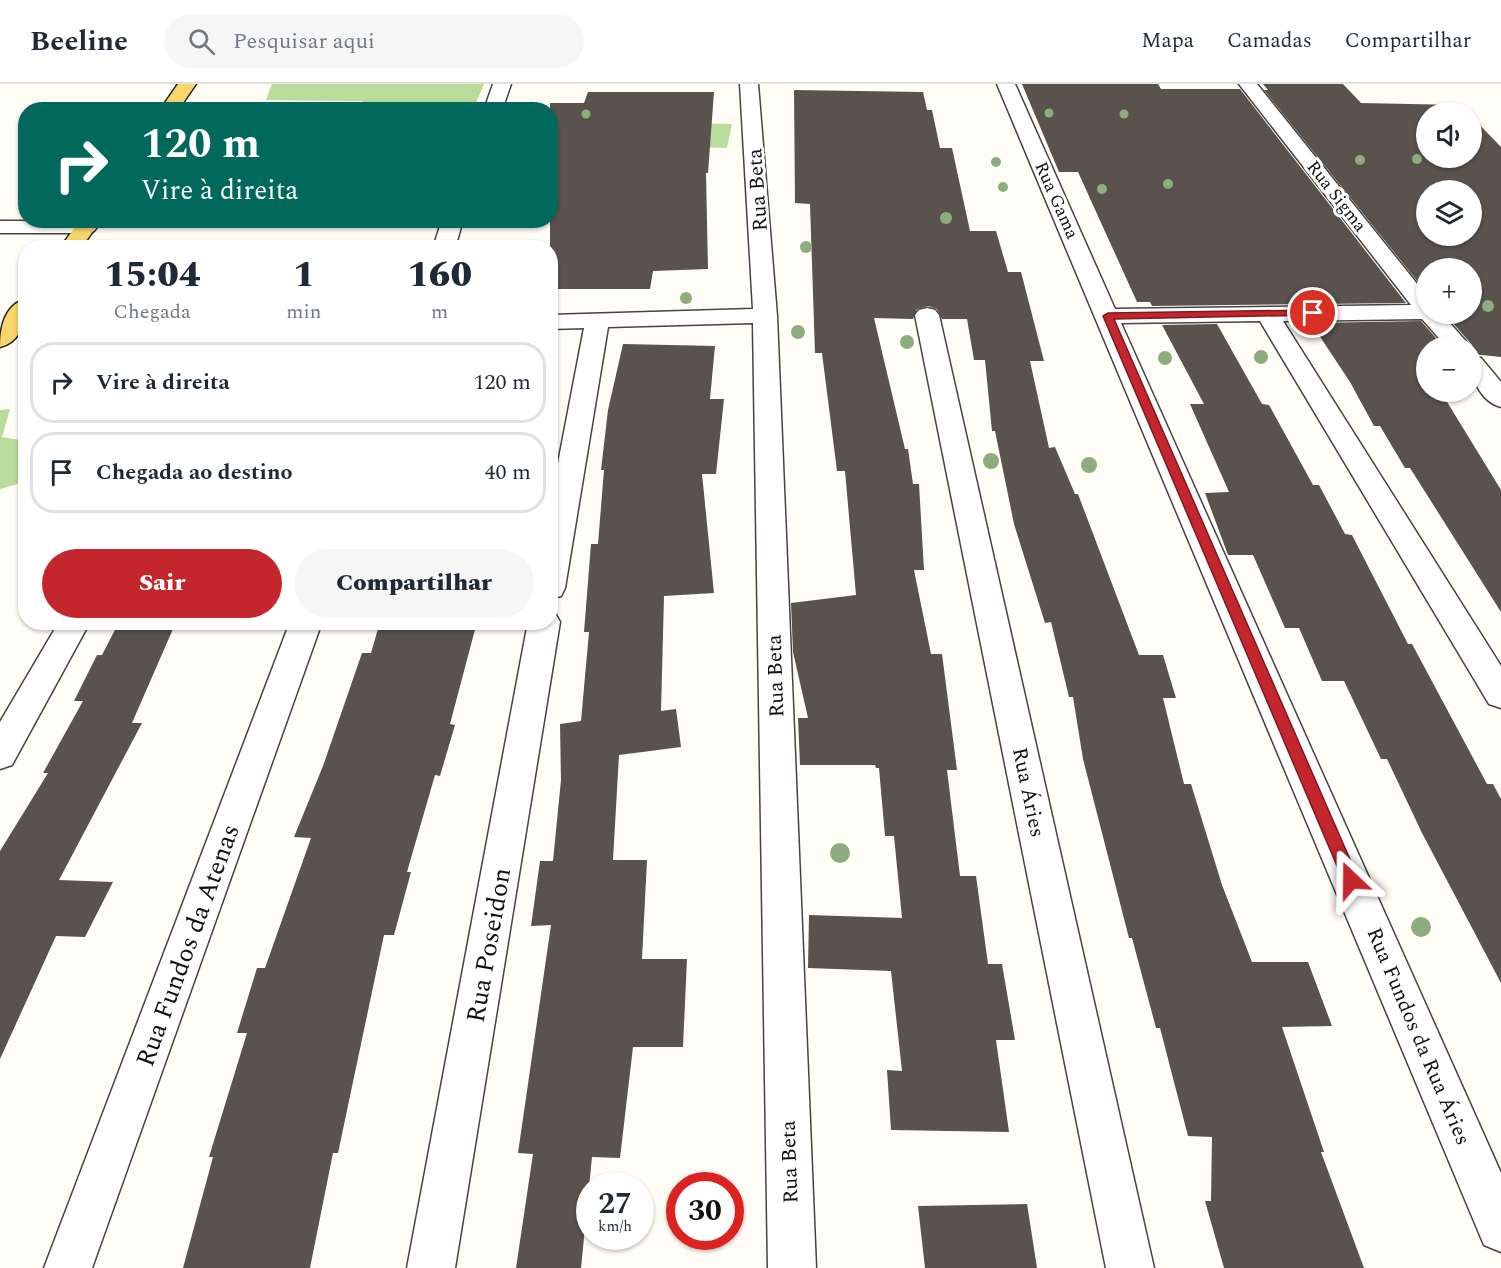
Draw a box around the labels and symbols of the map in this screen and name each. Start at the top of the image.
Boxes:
street label: Rua Beta [739,147,777,232]
street label: Rua Sigma [1300,155,1373,238]
street label: Rua Gama [1028,157,1086,243]
pin [1287,287,1338,338]
street label: Rua Beta [759,633,793,718]
street label: Rua Áries [1003,744,1053,840]
street label: Rua Fundos da Atenas [125,818,250,1072]
position arrow [1319,848,1383,912]
street label: Rua Poseidon [456,865,522,1026]
street label: Rua Fundos da Rua Áries [1358,923,1478,1150]
street label: Rua Beta [773,1119,807,1204]
speed limit sign: 30 [666,1172,744,1250]

